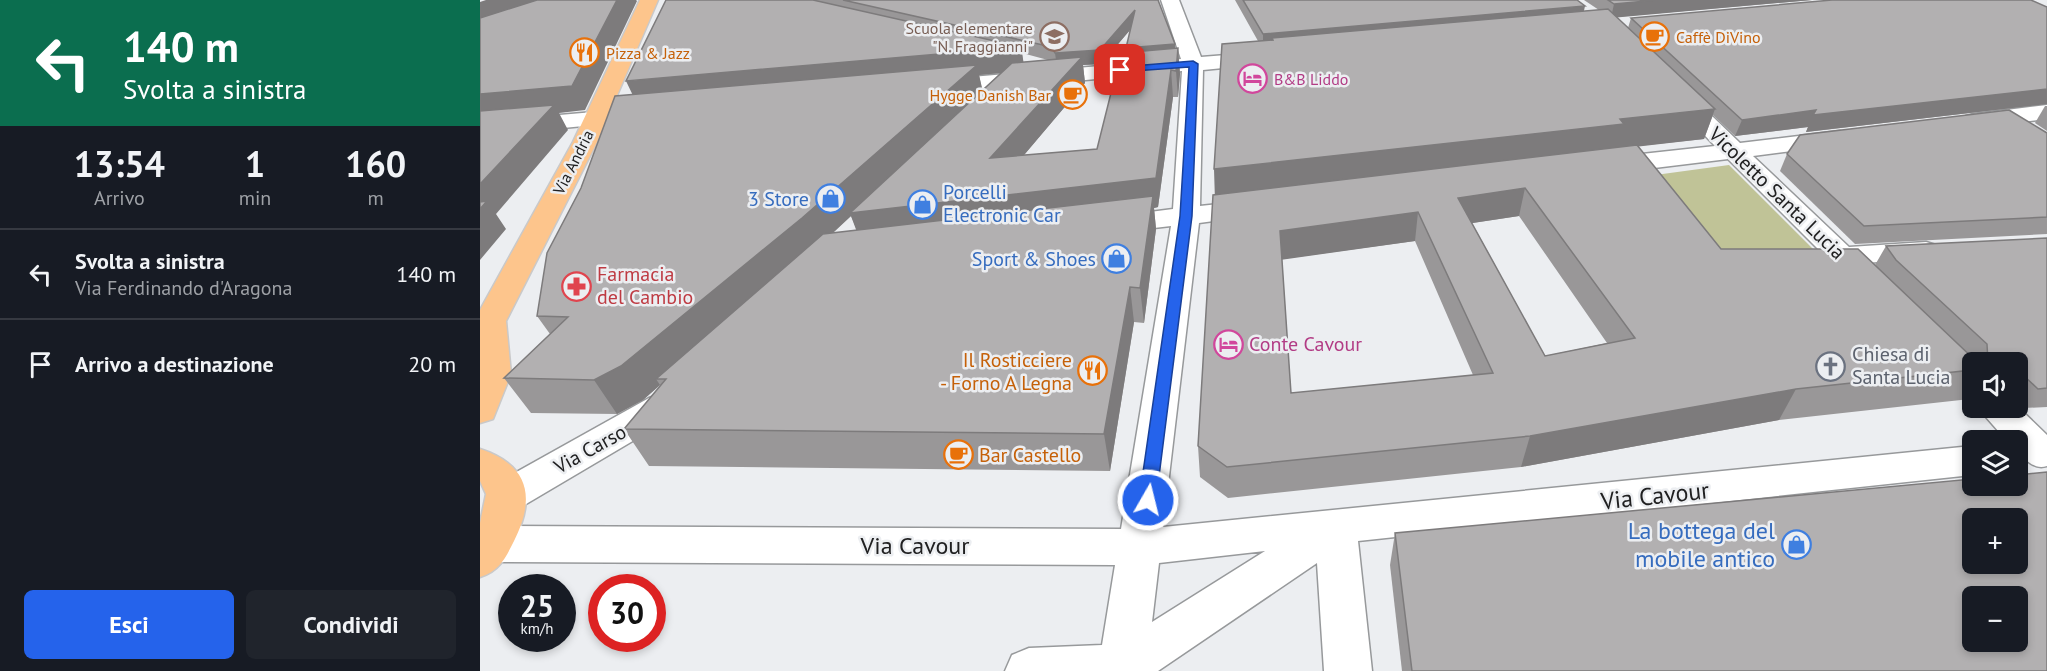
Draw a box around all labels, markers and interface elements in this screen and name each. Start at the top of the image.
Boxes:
place label: Scuola elementare "N. Fraggianni" [905,18,1033,56]
text: 140 m [123,19,239,74]
school or university icon: Scuola elementare "N. Fraggianni" [1038,21,1070,53]
cafe icon: Caffè DiVino [1639,21,1671,53]
icon: left [24,24,102,102]
place label: Caffè DiVino [1676,27,1761,47]
restaurant icon: Pizza & Jazz [569,37,601,69]
place label: Pizza & Jazz [606,43,690,63]
pin [1094,44,1145,95]
icon: arrive [1103,53,1136,86]
hotel icon: B&B Liddo [1237,63,1269,95]
place label: B&B Liddo [1274,69,1348,89]
text: Svolta a sinistra [123,72,306,106]
cafe icon: Hygge Danish Bar [1056,79,1088,111]
place label: Hygge Danish Bar [929,85,1052,105]
street label: Vicoletto Santa Lucia [1703,120,1851,265]
street label: Via Andria [548,127,598,198]
text: 13:54 [74,140,165,187]
text: 1 [245,140,265,187]
text: 160 [345,140,406,187]
place label: Porcelli Electronic Car [943,179,1061,228]
shop icon: 3 Store [814,183,846,215]
text: Arrivo [94,185,145,211]
text: min [239,185,271,211]
text: m [368,185,384,211]
place label: 3 Store [748,186,809,212]
shop icon: Porcelli Electronic Car [906,188,938,220]
shop icon: Sport & Shoes [1101,243,1133,275]
place label: Sport & Shoes [972,246,1096,272]
text: Svolta a sinistra [75,247,225,275]
icon: left [24,258,57,291]
text: 140 m [396,260,456,288]
place label: Farmacia del Cambio [597,261,693,310]
pharmacy icon: Farmacia del Cambio [560,270,592,302]
text: Via Ferdinando d'Aragona [75,275,292,301]
hotel icon: Conte Cavour [1212,328,1244,360]
place label: Conte Cavour [1249,331,1362,357]
place label: Chiesa di Santa Lucia [1852,341,1951,390]
place label: Il Rosticciere - Forno A Legna [940,347,1072,396]
icon: arrive [24,348,57,381]
text: Arrivo a destinazione [75,350,274,378]
text: 20 m [408,350,456,378]
church icon: Chiesa di Santa Lucia [1815,350,1847,382]
map controls [1962,352,2028,652]
button: sound [1962,352,2028,418]
restaurant icon: Il Rosticciere - Forno A Legna [1077,355,1109,387]
street label: Via Carso [548,418,631,480]
button: layers [1962,430,2028,496]
cafe icon: Bar Castello [942,439,974,471]
place label: Bar Castello [979,442,1081,468]
position arrow [1116,468,1180,532]
street label: Via Cavour [1598,474,1711,517]
button: + [1962,508,2028,574]
place label: La bottega del mobile antico [1628,515,1775,574]
shop icon: La bottega del mobile antico [1780,529,1812,561]
street label: Via Cavour [860,530,969,561]
speed limit sign: 30 [588,574,666,652]
text: 25 [520,586,554,625]
button: − [1962,586,2028,652]
button: Esci [24,590,234,659]
button: Condividi [246,590,456,659]
text: km/h [521,619,553,638]

